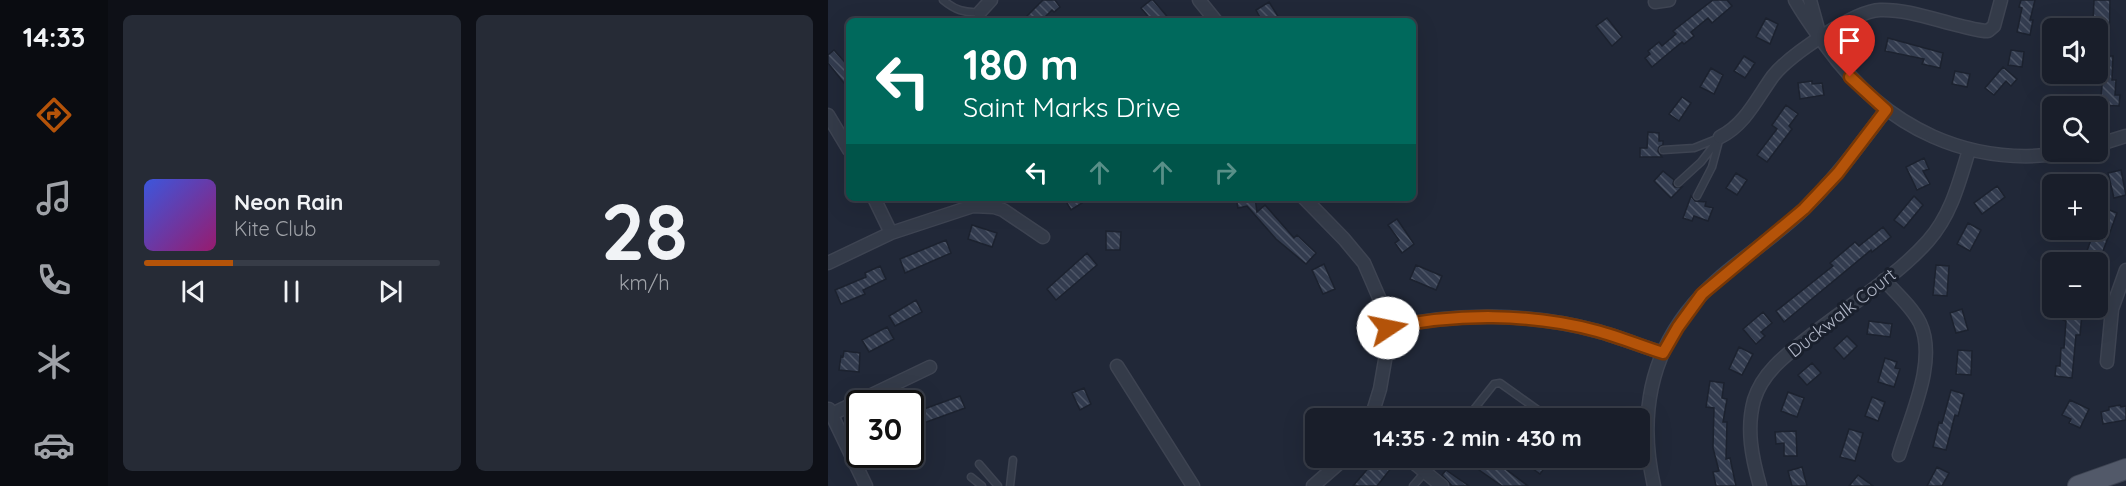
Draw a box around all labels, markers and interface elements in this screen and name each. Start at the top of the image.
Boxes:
pin [1824,15,1875,77]
map controls [2042,18,2108,318]
button: sound [2042,18,2108,84]
text: 14:33 [23,20,85,54]
icon: arrive [1833,24,1866,57]
text: 180 m [963,38,1079,91]
icon: left [864,42,942,120]
text: Saint Marks Drive [963,90,1181,124]
icon: directions [33,94,75,136]
button: search [2042,96,2108,162]
icon: left [1020,156,1053,189]
icon: ahead [1083,156,1116,189]
icon: ahead [1146,156,1179,189]
icon: right [1209,156,1242,189]
button: + [2042,174,2108,240]
icon: music [33,177,75,219]
text: 28 [601,182,688,280]
text: Neon Rain [234,188,343,216]
text: Kite Club [234,216,316,241]
button: − [2042,252,2108,318]
icon: phone [33,259,75,301]
street label: Duckwalk Court [1783,263,1900,362]
text: km/h [619,270,670,295]
icon: previous [177,275,210,308]
icon: pause [275,275,308,308]
icon: next [374,275,407,308]
position arrow [1356,296,1420,360]
icon: climate [33,341,75,383]
speed limit sign: 30 [846,390,924,468]
icon: car [33,424,75,466]
text: 14:35 · 2 min · 430 m [1373,424,1582,452]

